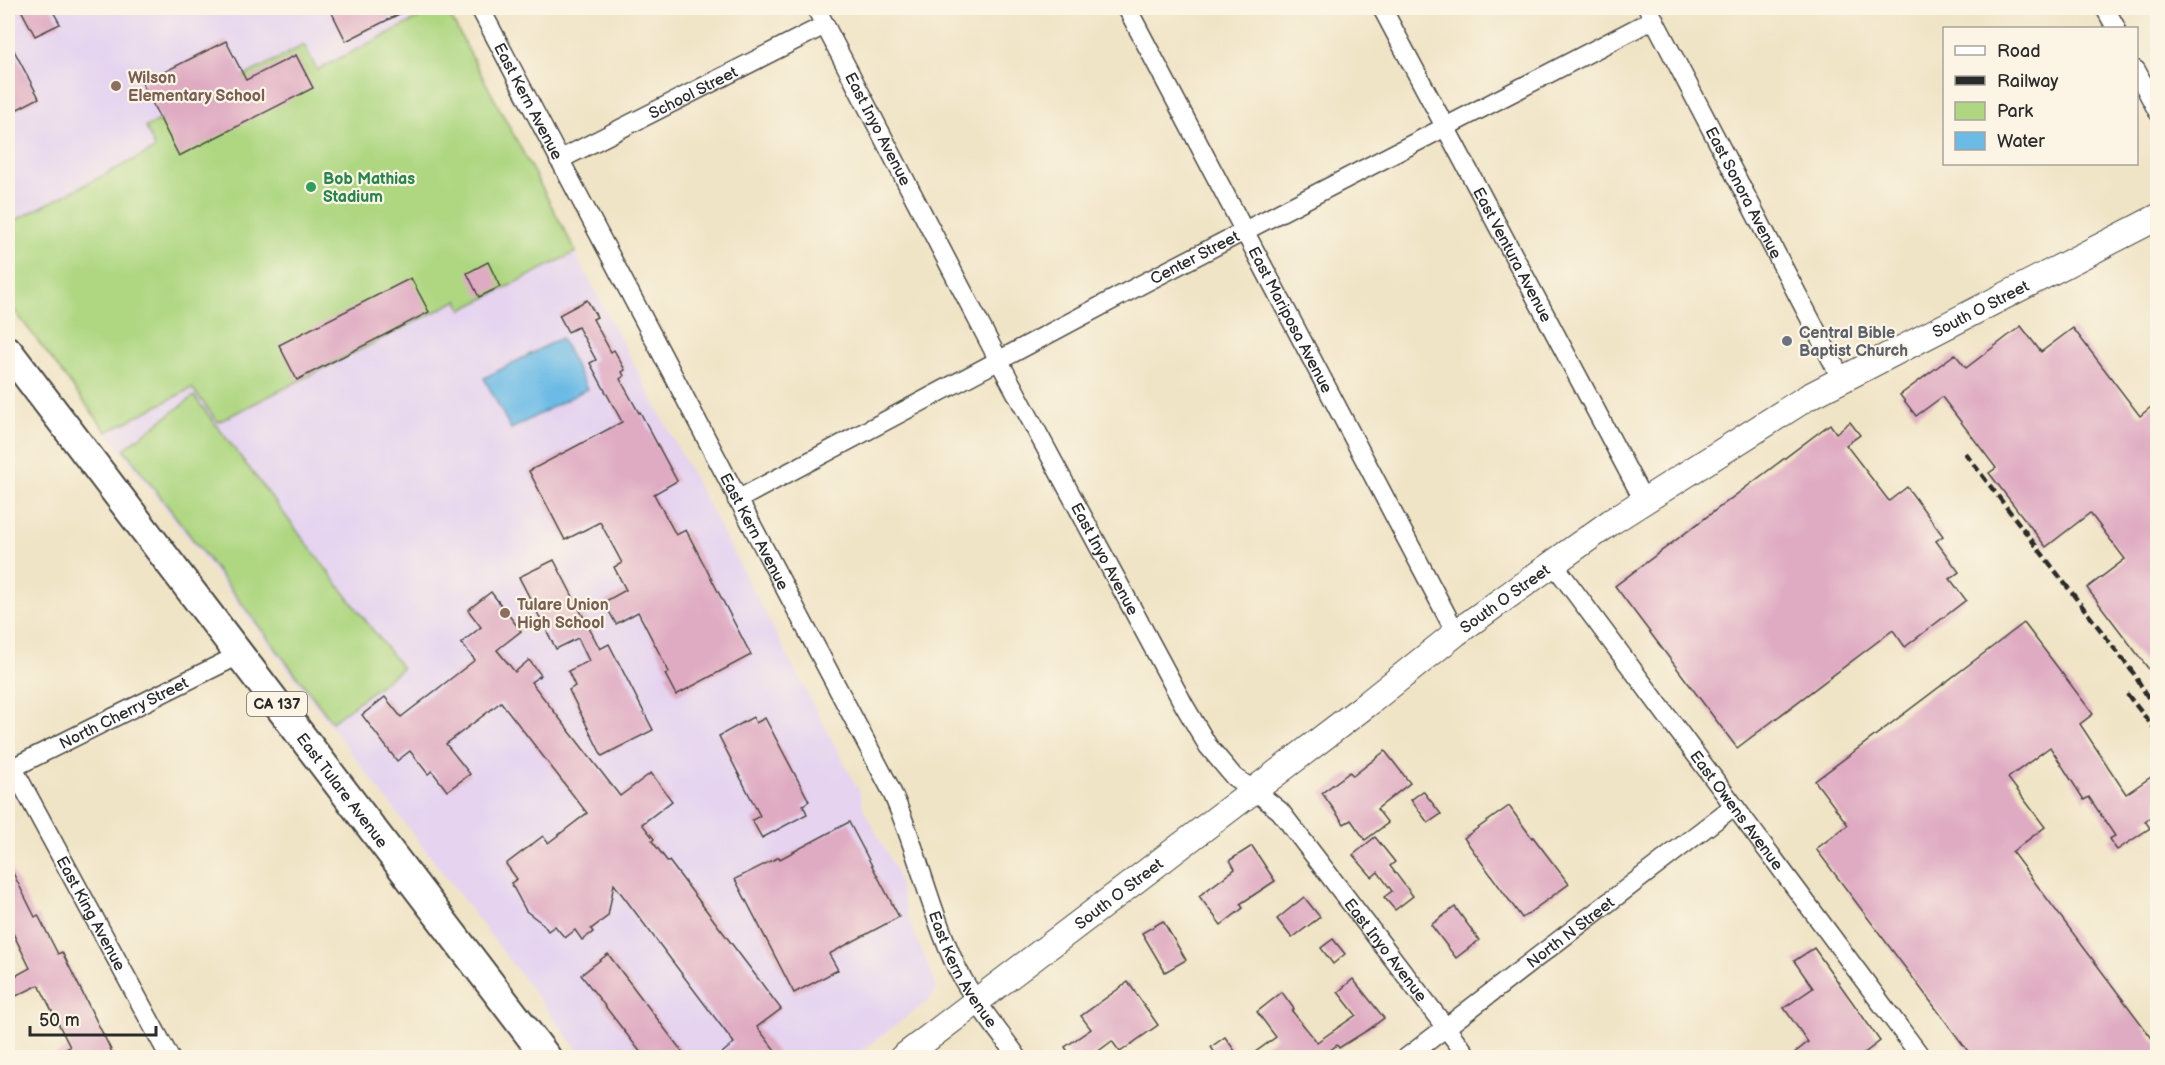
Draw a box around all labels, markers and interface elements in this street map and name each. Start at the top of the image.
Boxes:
legend [1943,27,2138,165]
street label: East Kern Avenue [489,40,566,164]
text: Road [1997,41,2041,62]
street label: School Street [646,63,741,124]
place label: Wilson Elementary School [128,69,265,106]
street label: East Inyo Avenue [840,70,915,190]
text: Railway [1997,71,2059,92]
marker: Wilson Elementary School [109,79,123,93]
text: Park [1997,101,2033,122]
street label: East Sonora Avenue [1701,124,1785,263]
text: Water [1997,131,2045,152]
place label: Bob Mathias Stadium [323,170,415,207]
marker: Bob Mathias Stadium [304,180,318,194]
street label: East Ventura Avenue [1468,184,1555,326]
street label: Center Street [1147,227,1243,289]
street label: East Mariposa Avenue [1243,244,1336,397]
street label: South O Street [1930,277,2032,342]
place label: Central Bible Baptist Church [1799,324,1908,361]
marker: Central Bible Baptist Church [1780,334,1794,348]
street label: East Kern Avenue [715,470,792,594]
street label: East Inyo Avenue [1066,500,1142,619]
street label: South O Street [1457,561,1554,638]
place label: Tulare Union High School [517,596,609,633]
marker: Tulare Union High School [498,606,512,620]
street label: North Cherry Street [57,674,192,754]
road number: CA 137 [247,692,307,716]
street label: East Tulare Avenue [292,730,392,852]
street label: East Owens Avenue [1685,747,1787,875]
street label: East King Avenue [52,853,129,975]
street label: South O Street [1072,855,1167,934]
street label: North N Street [1524,893,1619,973]
street label: East Inyo Avenue [1339,895,1431,1006]
street label: East Kern Avenue [924,909,1001,1032]
scale bar [30,999,156,1037]
text: 50 m [39,1010,80,1031]

